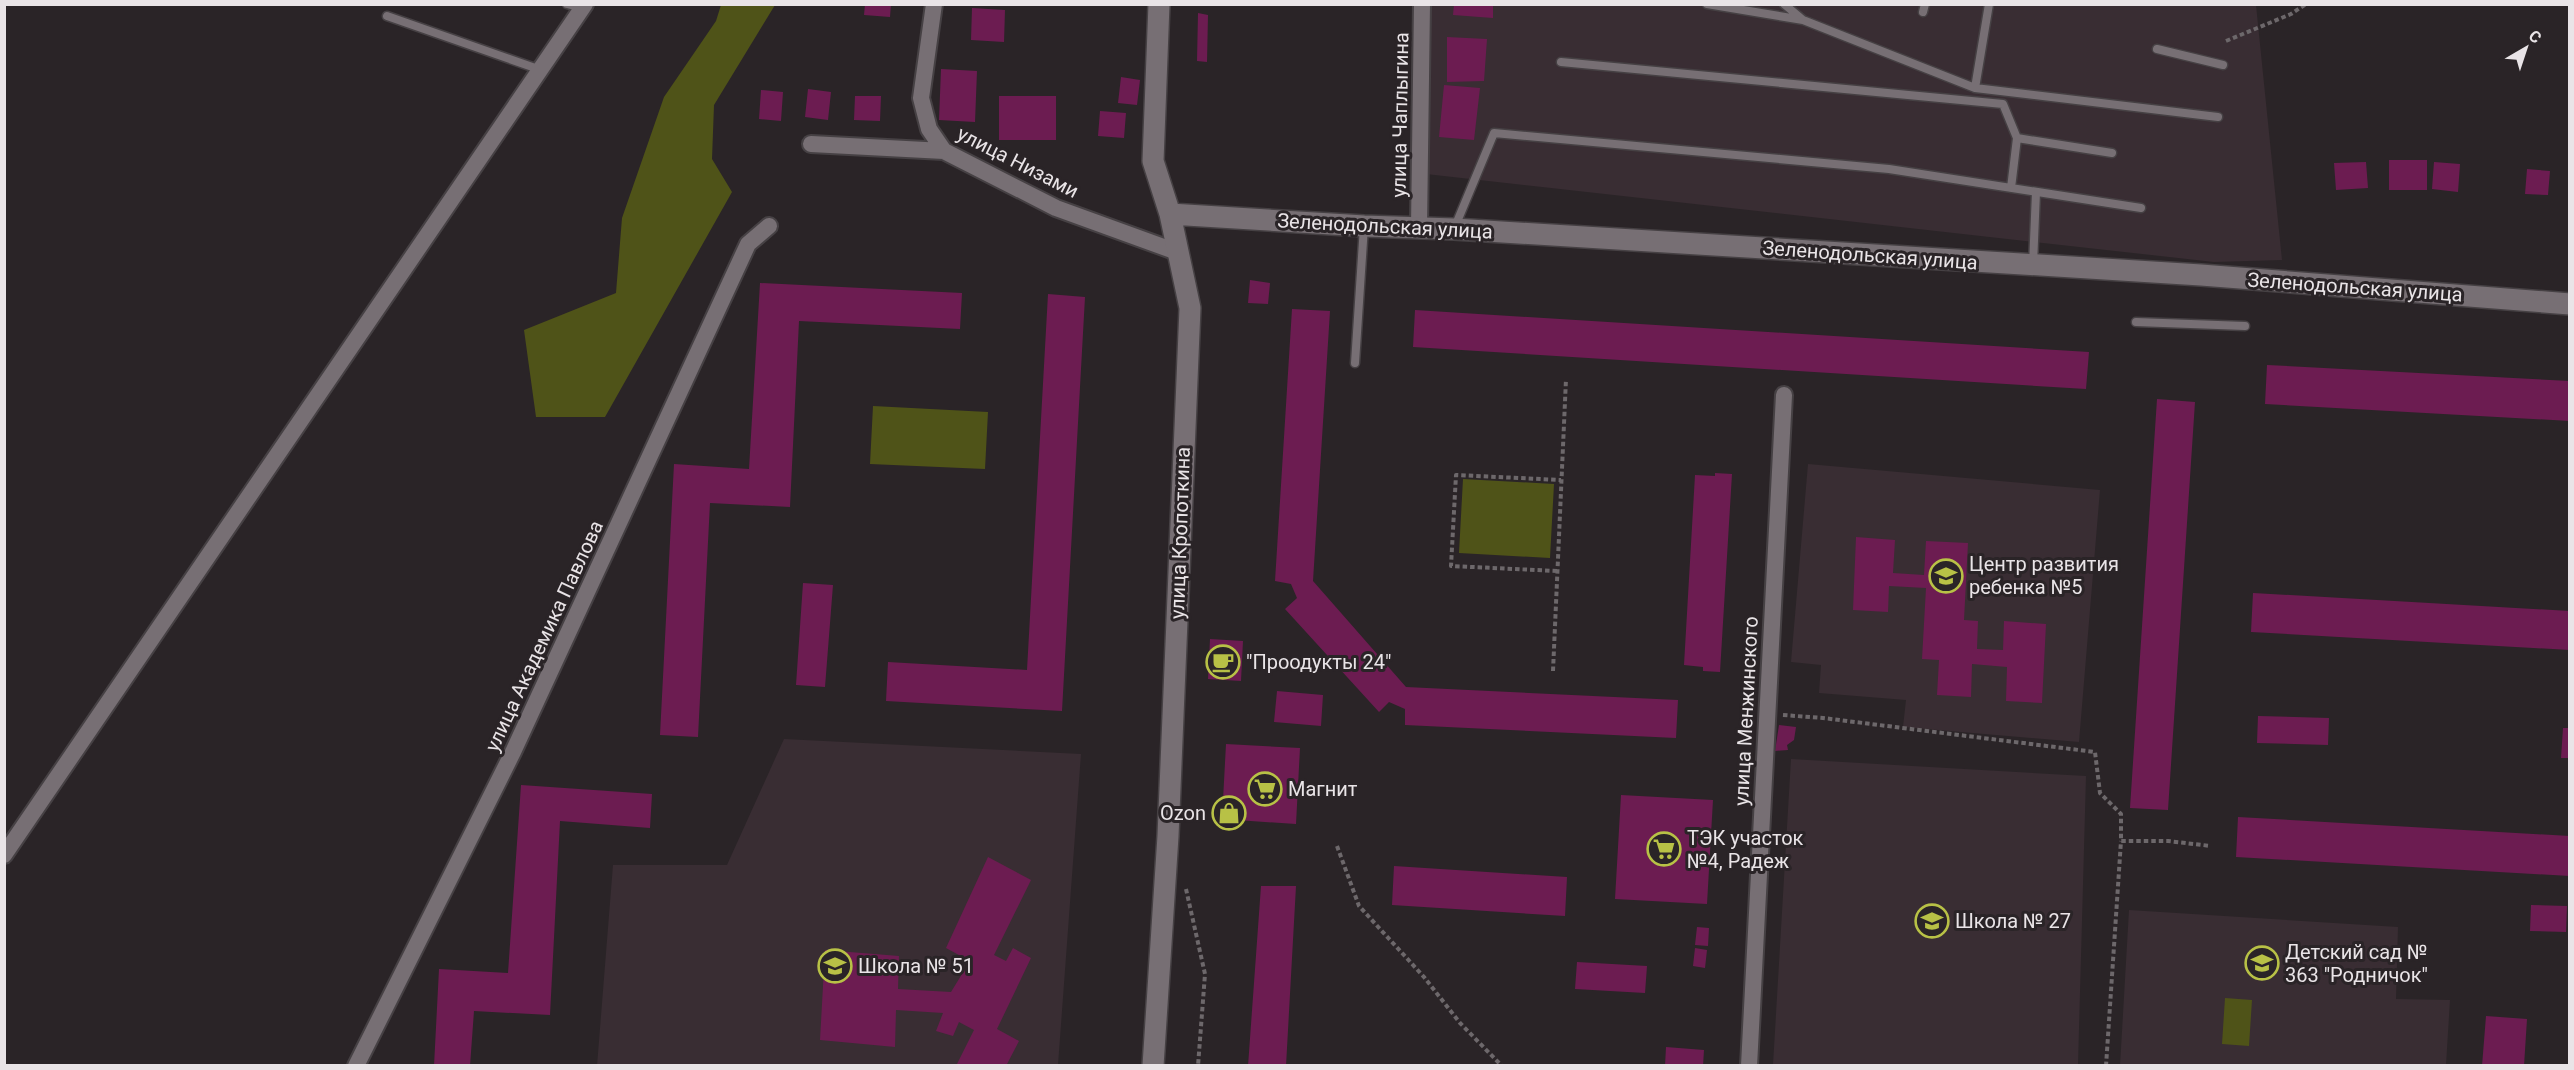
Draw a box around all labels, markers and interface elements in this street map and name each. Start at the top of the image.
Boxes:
north arrow [2496,18,2556,78]
text: С [2525,26,2545,47]
street label: улица Чаплыгина [1387,32,1413,198]
street label: улица Низами [953,121,1083,203]
street label: Зеленодольская улица [1277,208,1493,244]
street label: Зеленодольская улица [1762,236,1978,274]
street label: Зеленодольская улица [2247,268,2463,306]
street label: улица Кропоткина [1165,447,1195,619]
street label: улица Академика Павлова [480,517,608,755]
place label: Центр развития ребенка №5 [1969,552,2119,599]
school or university icon: Центр развития ребенка №5 [1928,558,1964,594]
street label: улица Менжинского [1729,616,1763,806]
cafe icon: "Проодукты 24" [1205,644,1241,680]
place label: "Проодукты 24" [1246,650,1391,674]
supermarket icon: Магнит [1247,771,1283,807]
place label: Магнит [1288,777,1358,801]
shop icon: Ozon [1211,795,1247,831]
place label: Ozon [1160,801,1206,825]
place label: ТЭК участок №4, Радеж [1687,826,1804,873]
supermarket icon: ТЭК участок №4, Радеж [1646,831,1682,867]
school or university icon: Школа № 27 [1914,903,1950,939]
place label: Школа № 27 [1955,909,2071,933]
place label: Детский сад № 363 "Родничок" [2285,940,2428,987]
school or university icon: Детский сад № 363 "Родничок" [2244,945,2280,981]
school or university icon: Школа № 51 [817,948,853,984]
place label: Школа № 51 [858,954,974,978]

